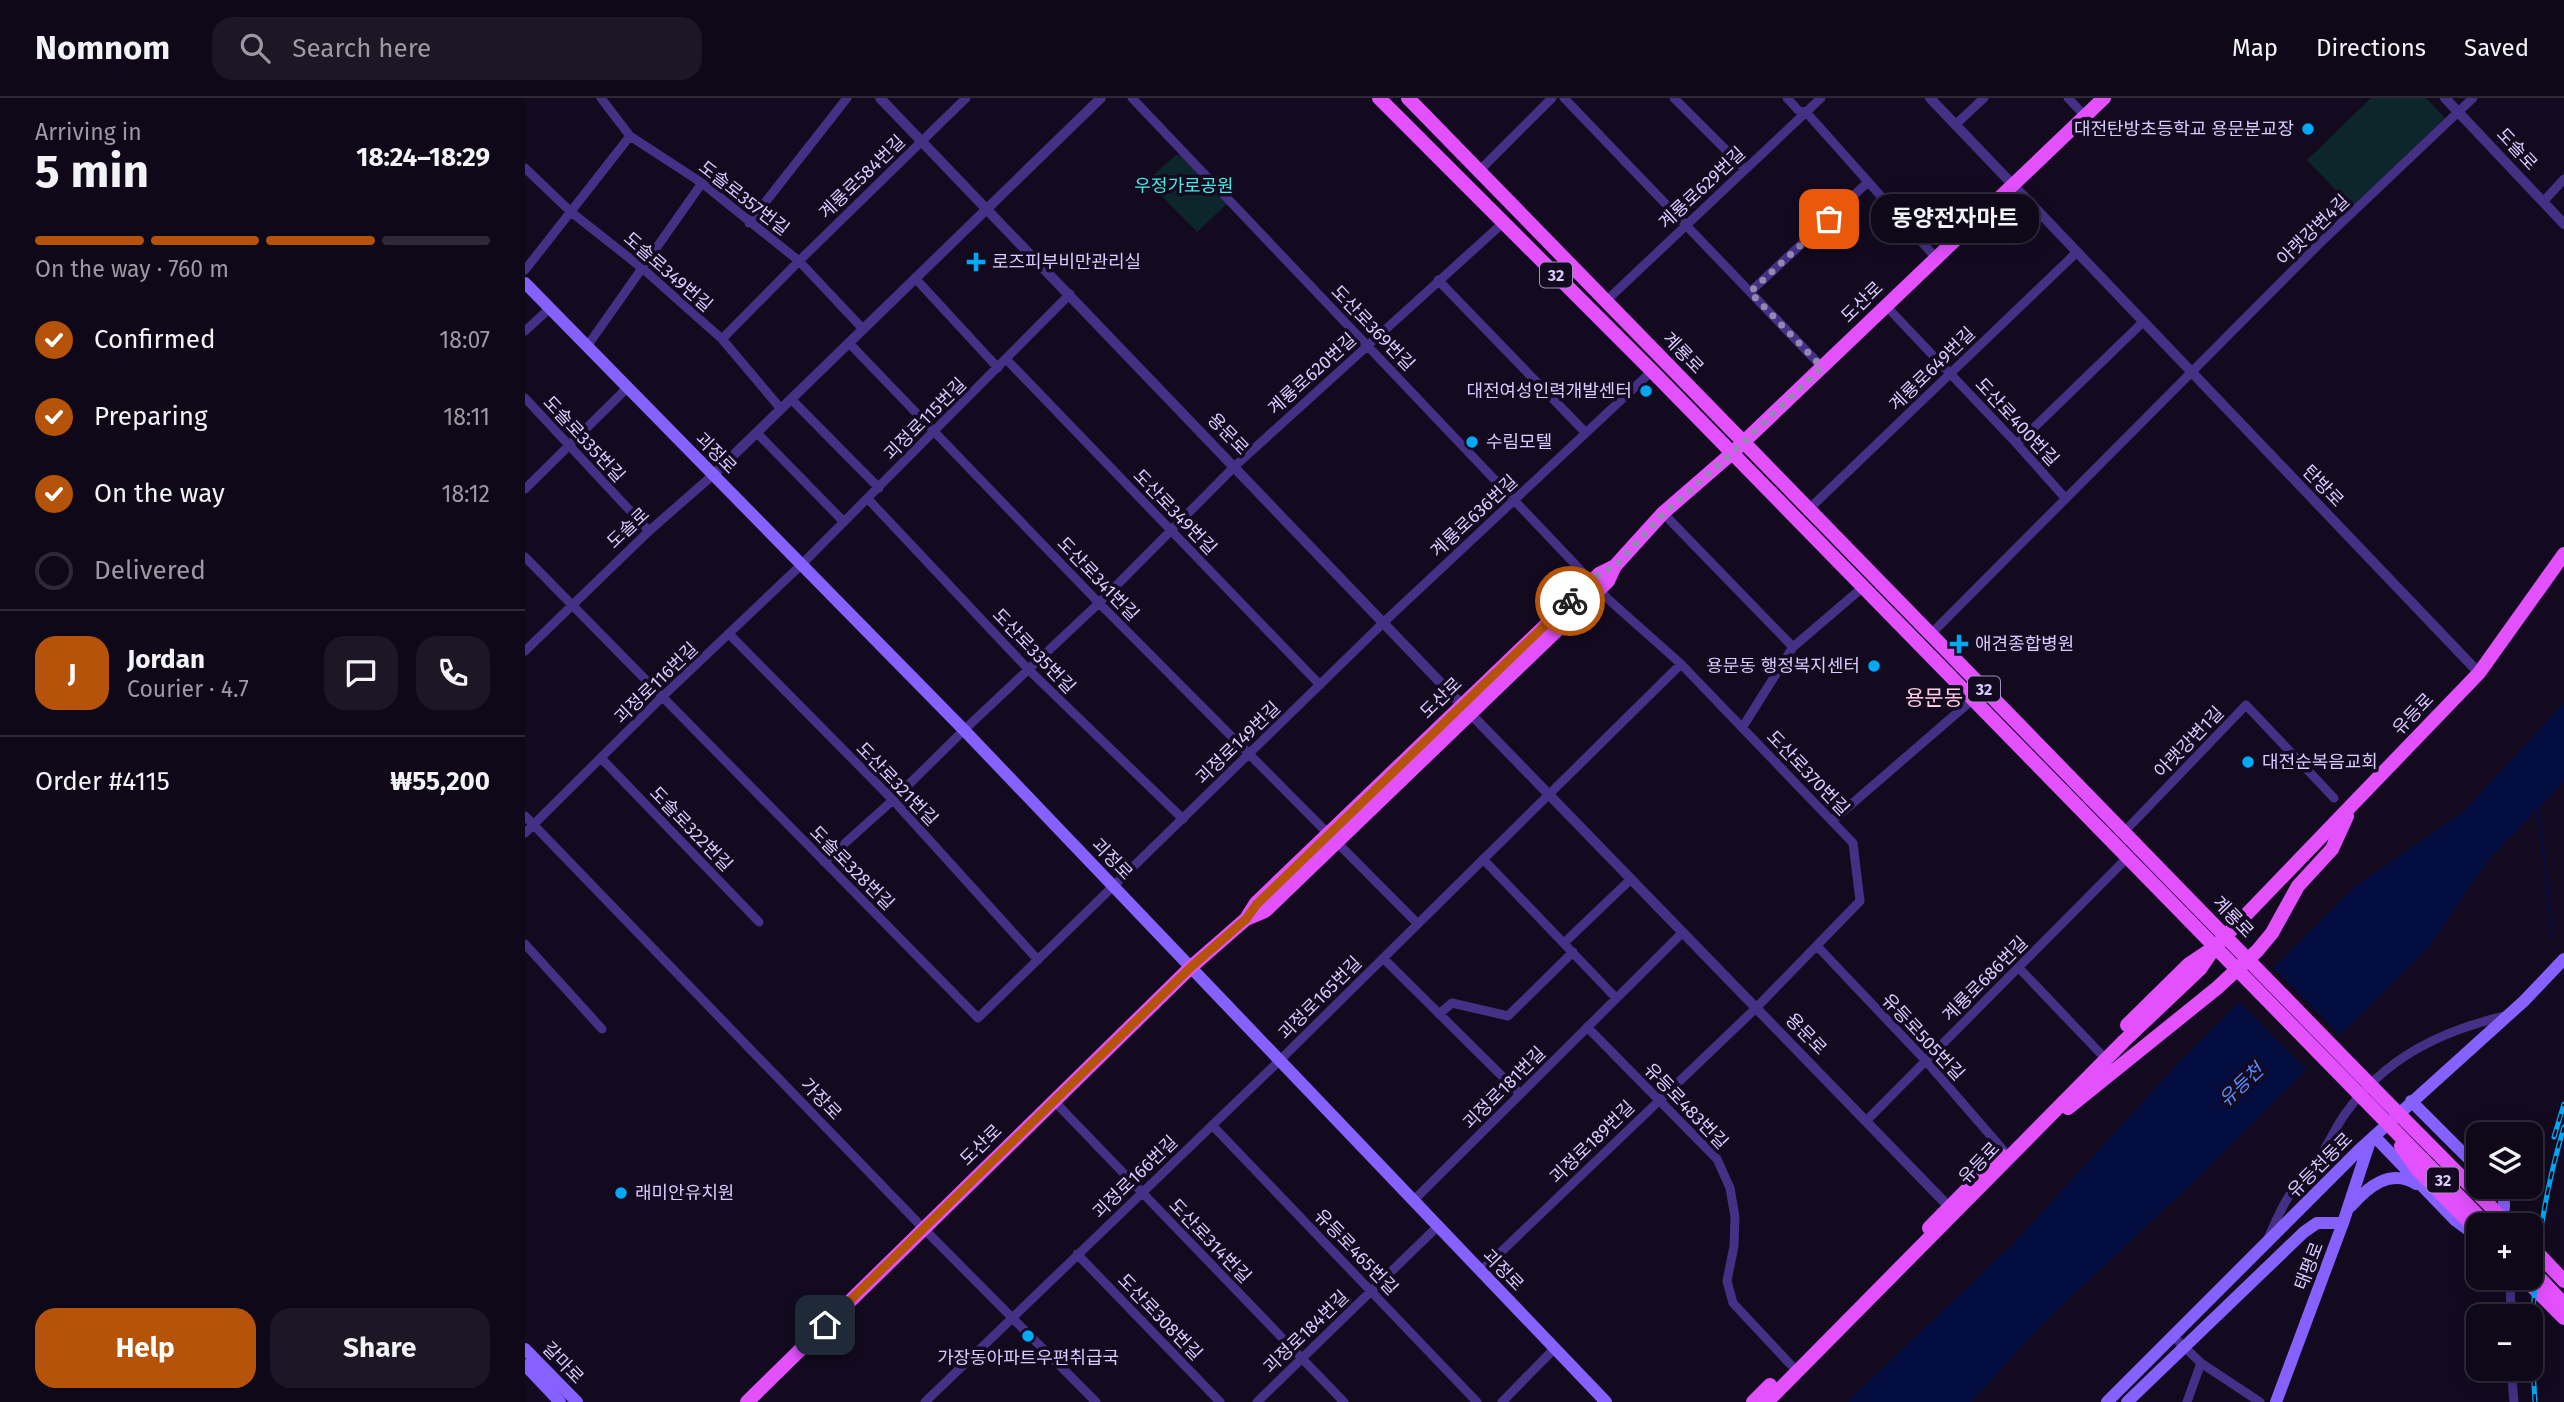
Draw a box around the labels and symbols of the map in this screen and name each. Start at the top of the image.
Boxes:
place label: 대전탄방초등학교 용문분교장 [2074,118,2294,140]
marker: 대전탄방초등학교 용문분교장 [2300,121,2316,137]
street label: 도솔로 [2492,123,2542,175]
street label: 계룡로584번길 [814,130,910,224]
street label: 계룡로629번길 [1654,142,1750,234]
street label: 도솔로357번길 [695,156,793,240]
park label: 우정가로공원 [1134,175,1234,197]
pin [1799,189,1859,249]
street label: 아랫강변4길 [2272,190,2354,270]
callout: 동양전자마트 [1871,194,2039,244]
street label: 도솔로349번길 [619,227,717,317]
place label: 로즈피부비만관리실 [992,251,1141,273]
marker: 로즈피부비만관리실 [966,252,986,272]
road number: 32 [1540,262,1572,288]
street label: 도산로 [1836,277,1888,327]
street label: 도산로369번길 [1327,281,1419,375]
street label: 계룡로649번길 [1884,323,1980,415]
street label: 계룡로 [1658,327,1708,379]
street label: 계룡로620번길 [1263,329,1361,419]
street label: 괴정로115번길 [879,373,971,465]
street label: 도산로400번길 [1971,373,2063,471]
place label: 대전여성인력개발센터 [1466,380,1632,402]
marker: 대전여성인력개발센터 [1638,383,1654,399]
street label: 도솔로335번길 [539,391,629,487]
street label: 용문로 [1203,408,1253,460]
street label: 괴정로 [691,428,741,478]
place label: 수림모텔 [1486,431,1552,453]
marker: 수림모텔 [1464,434,1480,450]
street label: 탄방로 [2298,460,2348,512]
street label: 도산로349번길 [1129,465,1221,559]
street label: 계룡로636번길 [1426,470,1522,562]
street label: 도솔로 [602,503,654,553]
street label: 도산로341번길 [1053,533,1143,625]
courier [1535,566,1605,636]
street label: 도산로335번길 [988,604,1080,698]
place label: 애견종합병원 [1975,633,2074,655]
marker: 애견종합병원 [1949,634,1969,654]
street label: 괴정로116번길 [610,638,702,728]
place label: 용문동 행정복지센터 [1706,655,1860,677]
marker: 용문동 행정복지센터 [1866,658,1882,674]
street label: 도산로 [1415,673,1467,723]
road number: 32 [1968,676,2000,702]
district label: 용문동 [1905,685,1963,711]
street label: 유등로 [2388,688,2438,740]
street label: 괴정로149번길 [1191,697,1285,789]
street label: 아랫강변1길 [2150,702,2228,782]
street label: 도산로370번길 [1762,726,1854,820]
street label: 도산로321번길 [852,738,942,830]
place label: 대전순복음교회 [2262,751,2378,773]
marker: 대전순복음교회 [2240,754,2256,770]
street label: 도솔로322번길 [645,782,737,876]
street label: 도솔로328번길 [805,821,899,915]
street label: 괴정로 [1087,833,1137,885]
street label: 계룡로 [2208,891,2258,943]
street label: 계룡로686번길 [1938,932,2032,1026]
street label: 괴정로165번길 [1274,952,1366,1044]
street label: 유등로505번길 [1877,989,1969,1085]
street label: 용문로 [1781,1008,1831,1060]
street label: 괴정로181번길 [1458,1042,1550,1134]
street label: 유등로483번길 [1639,1058,1733,1154]
water label: 유등천 [2214,1058,2269,1111]
street label: 가장로 [796,1073,846,1125]
street label: 괴정로189번길 [1545,1096,1639,1188]
street label: 도산로 [955,1120,1007,1170]
street label: 유등천동로 [2283,1128,2357,1202]
street label: 괴정로166번길 [1088,1131,1182,1223]
street label: 유등로 [1954,1137,2004,1189]
road number: 32 [2427,1168,2459,1192]
place label: 래미안유치원 [635,1182,734,1204]
marker: 래미안유치원 [613,1185,629,1201]
street label: 도산로314번길 [1164,1194,1256,1288]
street label: 유등로465번길 [1310,1204,1402,1300]
street label: 태평로 [2290,1239,2328,1293]
street label: 괴정로 [1478,1244,1528,1296]
street label: 도산로308번길 [1113,1269,1207,1365]
street label: 괴정로184번길 [1259,1286,1353,1378]
pin [795,1295,855,1355]
marker: 가장동아파트우편취급국 [1020,1328,1036,1344]
street label: 갈마로 [538,1337,588,1389]
place label: 가장동아파트우편취급국 [937,1347,1119,1369]

